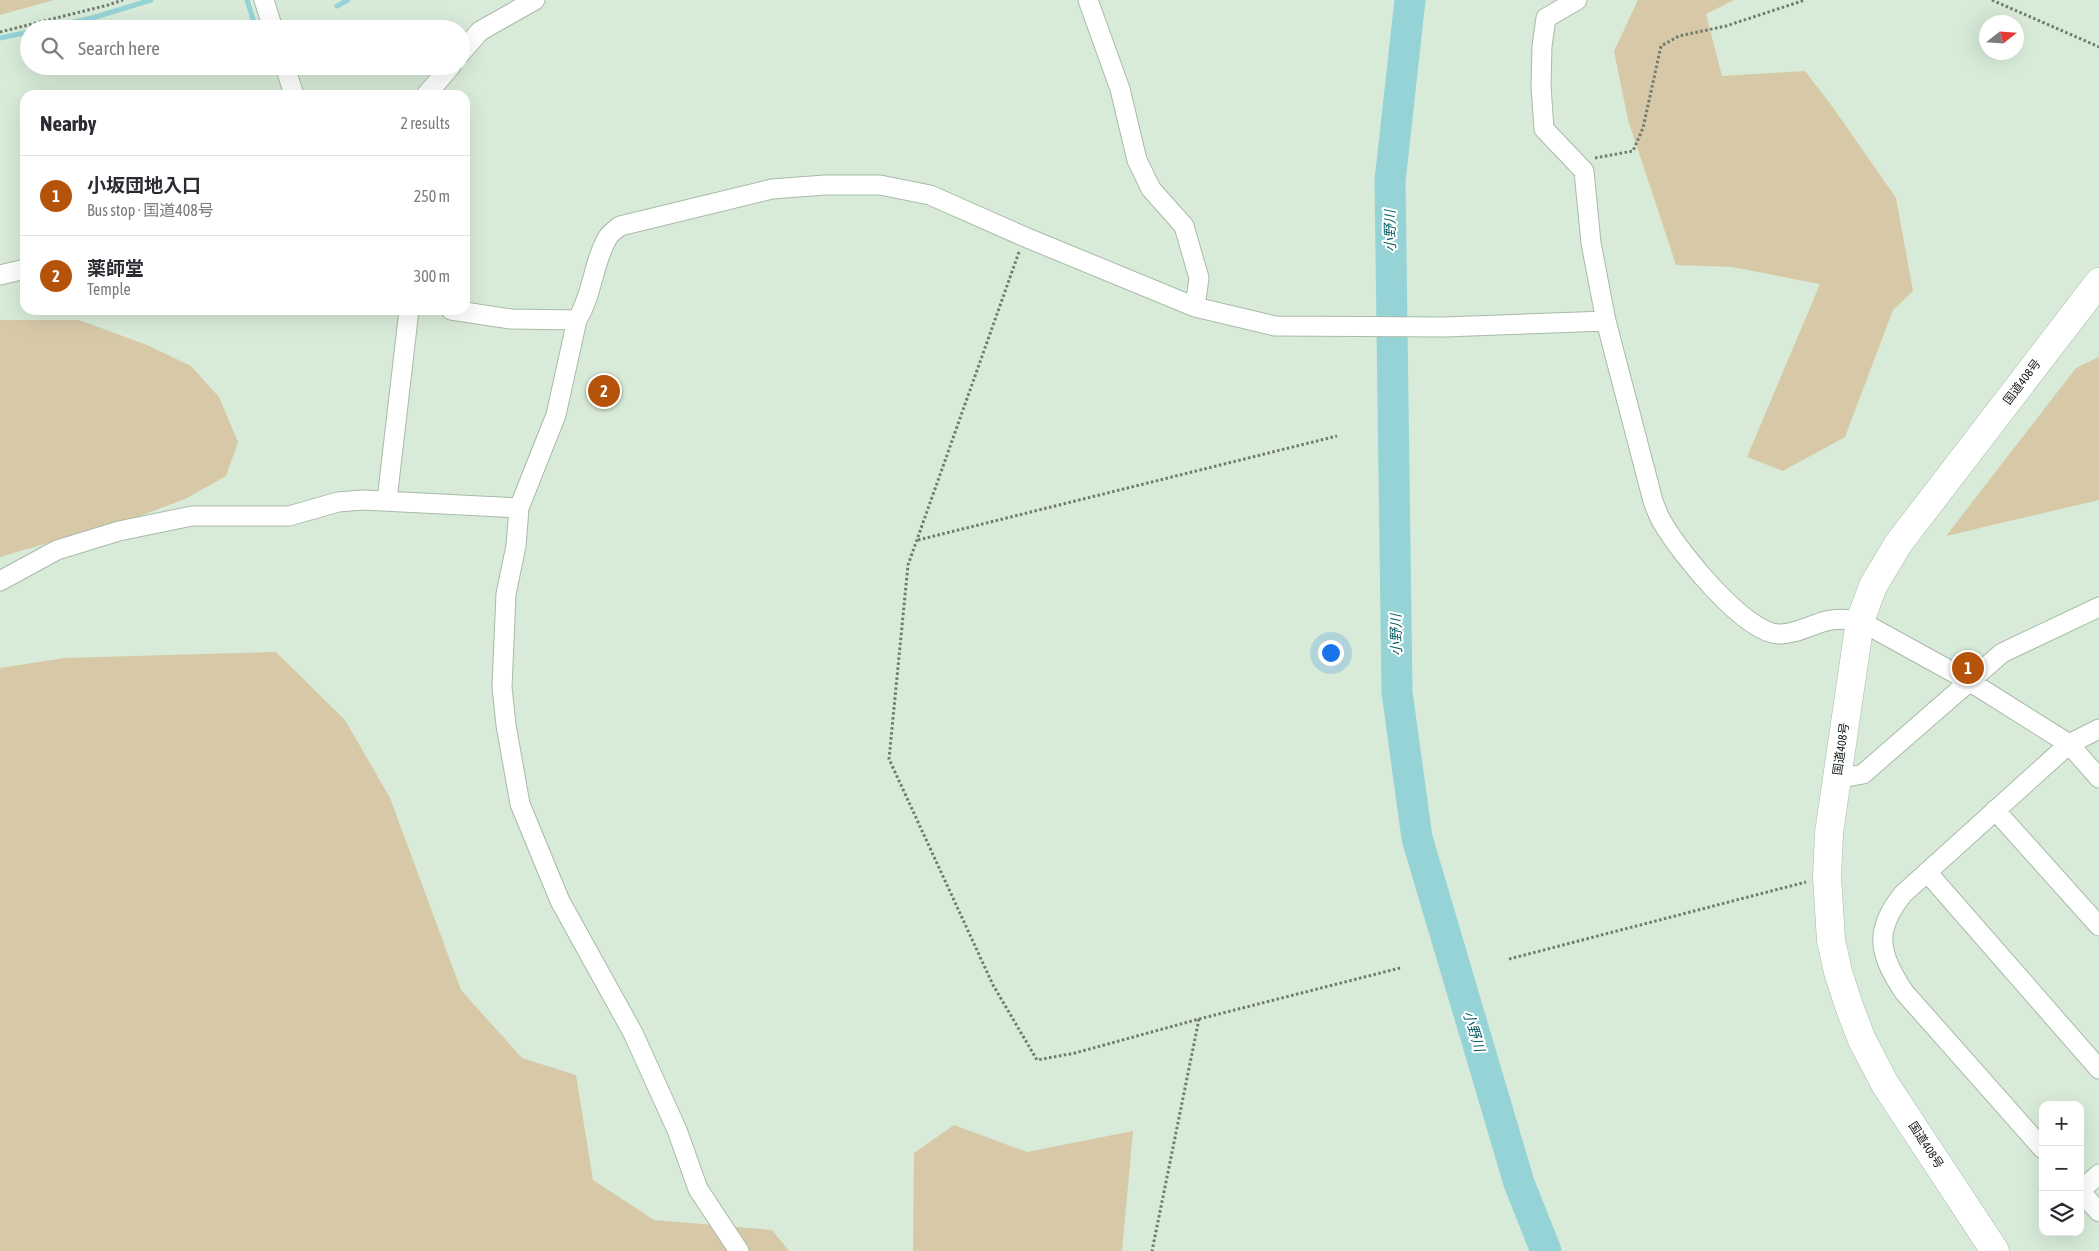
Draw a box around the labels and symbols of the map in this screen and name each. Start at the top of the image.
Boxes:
north arrow [1979,15,2024,60]
water label: 小野川 [1382,208,1398,252]
street label: 国道408号 [2000,357,2044,407]
pin: 2 [588,372,620,410]
water label: 小野川 [1388,612,1404,656]
your location [1318,640,1344,666]
pin: 1 [1952,649,1984,687]
street label: 国道408号 [1830,722,1852,776]
water label: 小野川 [1460,1009,1488,1055]
street label: 国道408号 [1906,1119,1946,1171]

